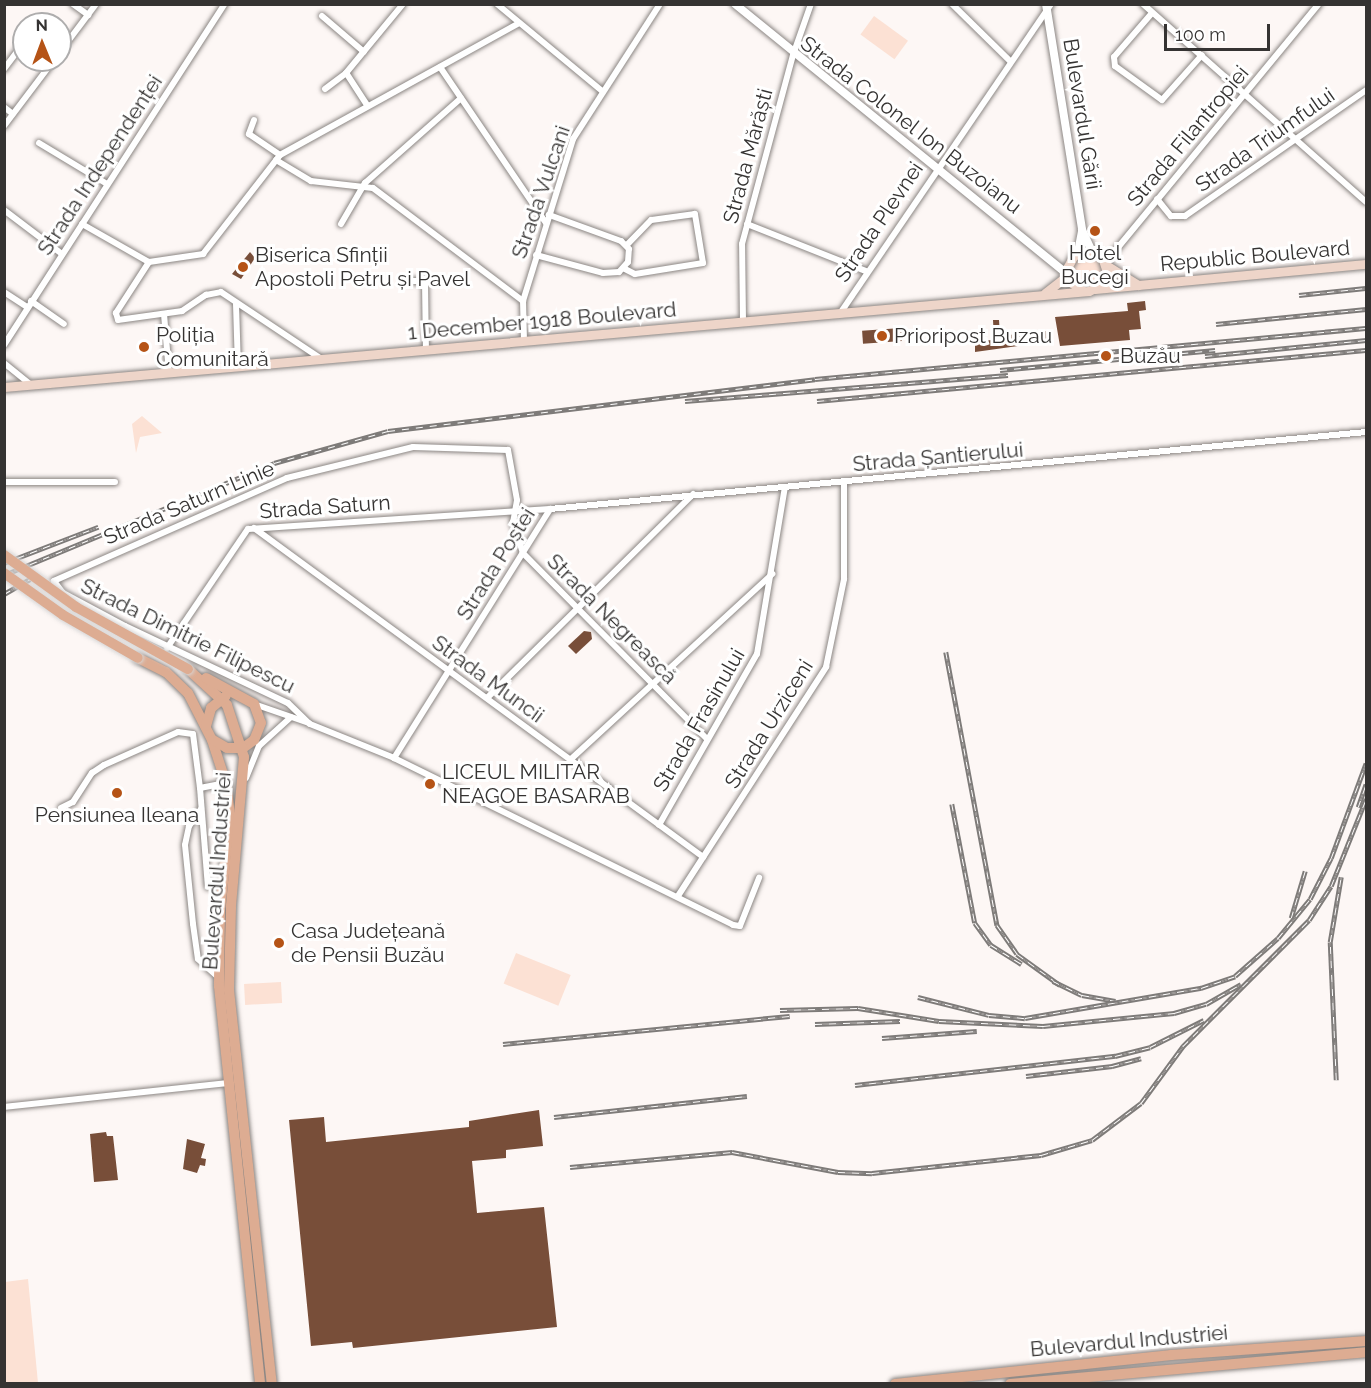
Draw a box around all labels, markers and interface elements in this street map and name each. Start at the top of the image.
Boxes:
north arrow [12,12,72,72]
scale bar [1167,12,1274,50]
text: N [35,16,48,35]
text: 100 m [1175,24,1226,45]
street label: Strada Colonel Ion Buzoianu [795,31,1027,219]
street label: Bulevardul Gării [1058,36,1106,192]
street label: Strada Filantropiei [1122,61,1254,211]
street label: Strada Independenței [32,70,168,260]
street label: Strada Triumfului [1190,82,1340,198]
street label: Strada Mărăști [718,86,778,226]
street label: Strada Vulcani [506,122,576,262]
street label: Strada Plevnei [830,157,928,287]
marker: Hotel Bucegi [1088,224,1102,238]
street label: Republic Boulevard [1159,235,1351,277]
place label: Hotel Bucegi [1061,240,1129,290]
place label: Biserica Sfinții Apostoli Petru și Pavel [255,242,470,292]
marker: Biserica Sfinții Apostoli Petru și Pavel [236,260,250,274]
street label: 1 December 1918 Boulevard [406,297,678,345]
place label: Poliția Comunitară [156,322,269,372]
place label: Prioripost Buzau [894,323,1052,349]
marker: Prioripost Buzau [875,329,889,343]
marker: Poliția Comunitară [137,340,151,354]
place label: Buzău [1120,343,1181,369]
marker: Buzău [1097,347,1115,365]
street label: Strada Șantierului [852,437,1024,477]
street label: Strada Saturn Linie [100,456,278,550]
street label: Strada Saturn [259,490,391,524]
street label: Strada Poștei [452,503,540,625]
street label: Strada Negrească [542,549,682,689]
street label: Strada Dimitrie Filipescu [77,573,299,699]
street label: Strada Muncii [427,630,549,728]
street label: Strada Frasinului [648,644,750,796]
street label: Strada Urziceni [719,655,819,793]
place label: LICEUL MILITAR NEAGOE BASARAB [442,759,630,809]
street label: Bulevardul Industriei [197,771,237,971]
marker: LICEUL MILITAR NEAGOE BASARAB [423,777,437,791]
marker: Pensiunea Ileana [110,786,124,800]
place label: Pensiunea Ileana [35,802,199,828]
place label: Casa Județeană de Pensii Buzău [291,918,446,968]
marker: Casa Județeană de Pensii Buzău [272,936,286,950]
street label: Bulevardul Industriei [1029,1320,1229,1362]

